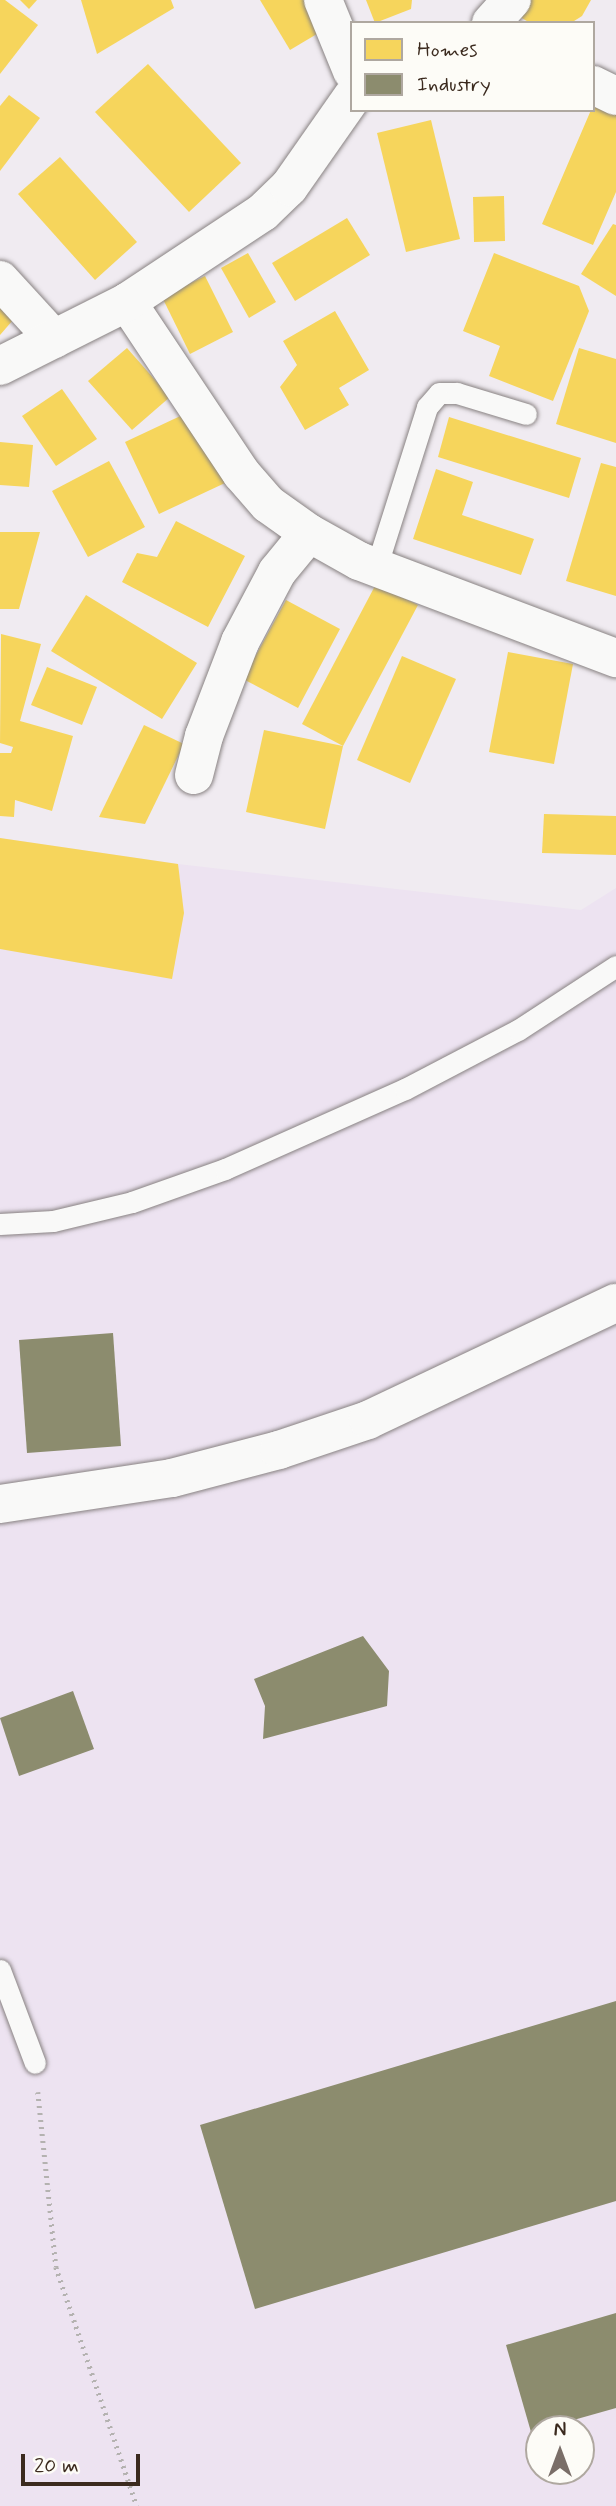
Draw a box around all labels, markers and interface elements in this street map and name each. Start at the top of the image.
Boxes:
legend [350,21,595,112]
text: Homes [417,36,477,64]
text: Industry [417,71,491,99]
north arrow [525,2415,595,2485]
text: N [554,2418,566,2443]
scale bar [24,2440,144,2484]
text: 20 m [34,2452,79,2480]

